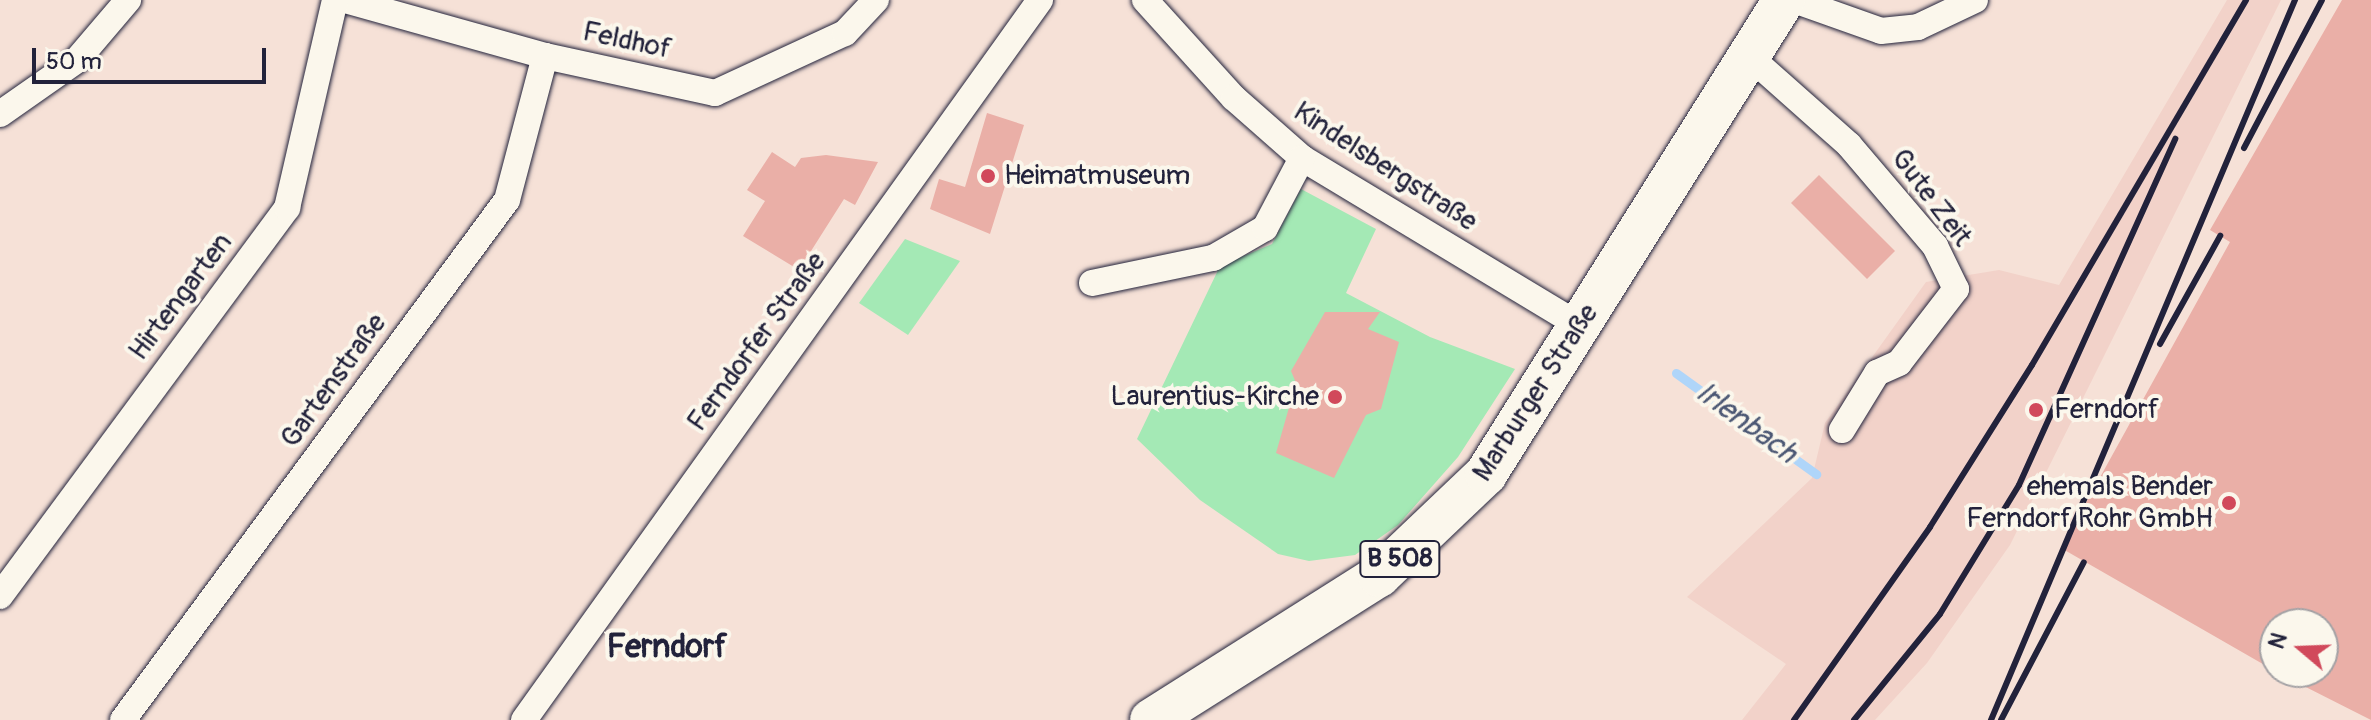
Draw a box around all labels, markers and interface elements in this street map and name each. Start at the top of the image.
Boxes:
street label: Feldhof [580,15,674,67]
scale bar [36,32,270,82]
text: 50 m [46,47,102,76]
street label: Kindelsbergstraße [1287,95,1483,239]
street label: Gute Zeit [1884,143,1978,253]
place label: Heimatmuseum [1004,159,1190,193]
marker: Heimatmuseum [979,167,997,185]
street label: Hirtengarten [122,227,240,367]
street label: Ferndorfer Straße [681,246,833,438]
street label: Marburger Straße [1466,298,1606,488]
street label: Gartenstraße [274,308,394,454]
water label: Irlenbach [1689,375,1803,471]
place label: Laurentius-Kirche [1111,380,1319,414]
marker: Laurentius-Kirche [1326,388,1344,406]
place label: Ferndorf [2054,393,2159,427]
marker: Ferndorf [2025,399,2047,421]
place label: ehemals Bender Ferndorf Rohr GmbH [1966,470,2213,536]
marker: ehemals Bender Ferndorf Rohr GmbH [2220,494,2238,512]
road number: B 508 [1358,537,1442,581]
north arrow [2259,608,2339,688]
district label: Ferndorf [607,628,727,666]
text: N [2263,629,2294,652]

